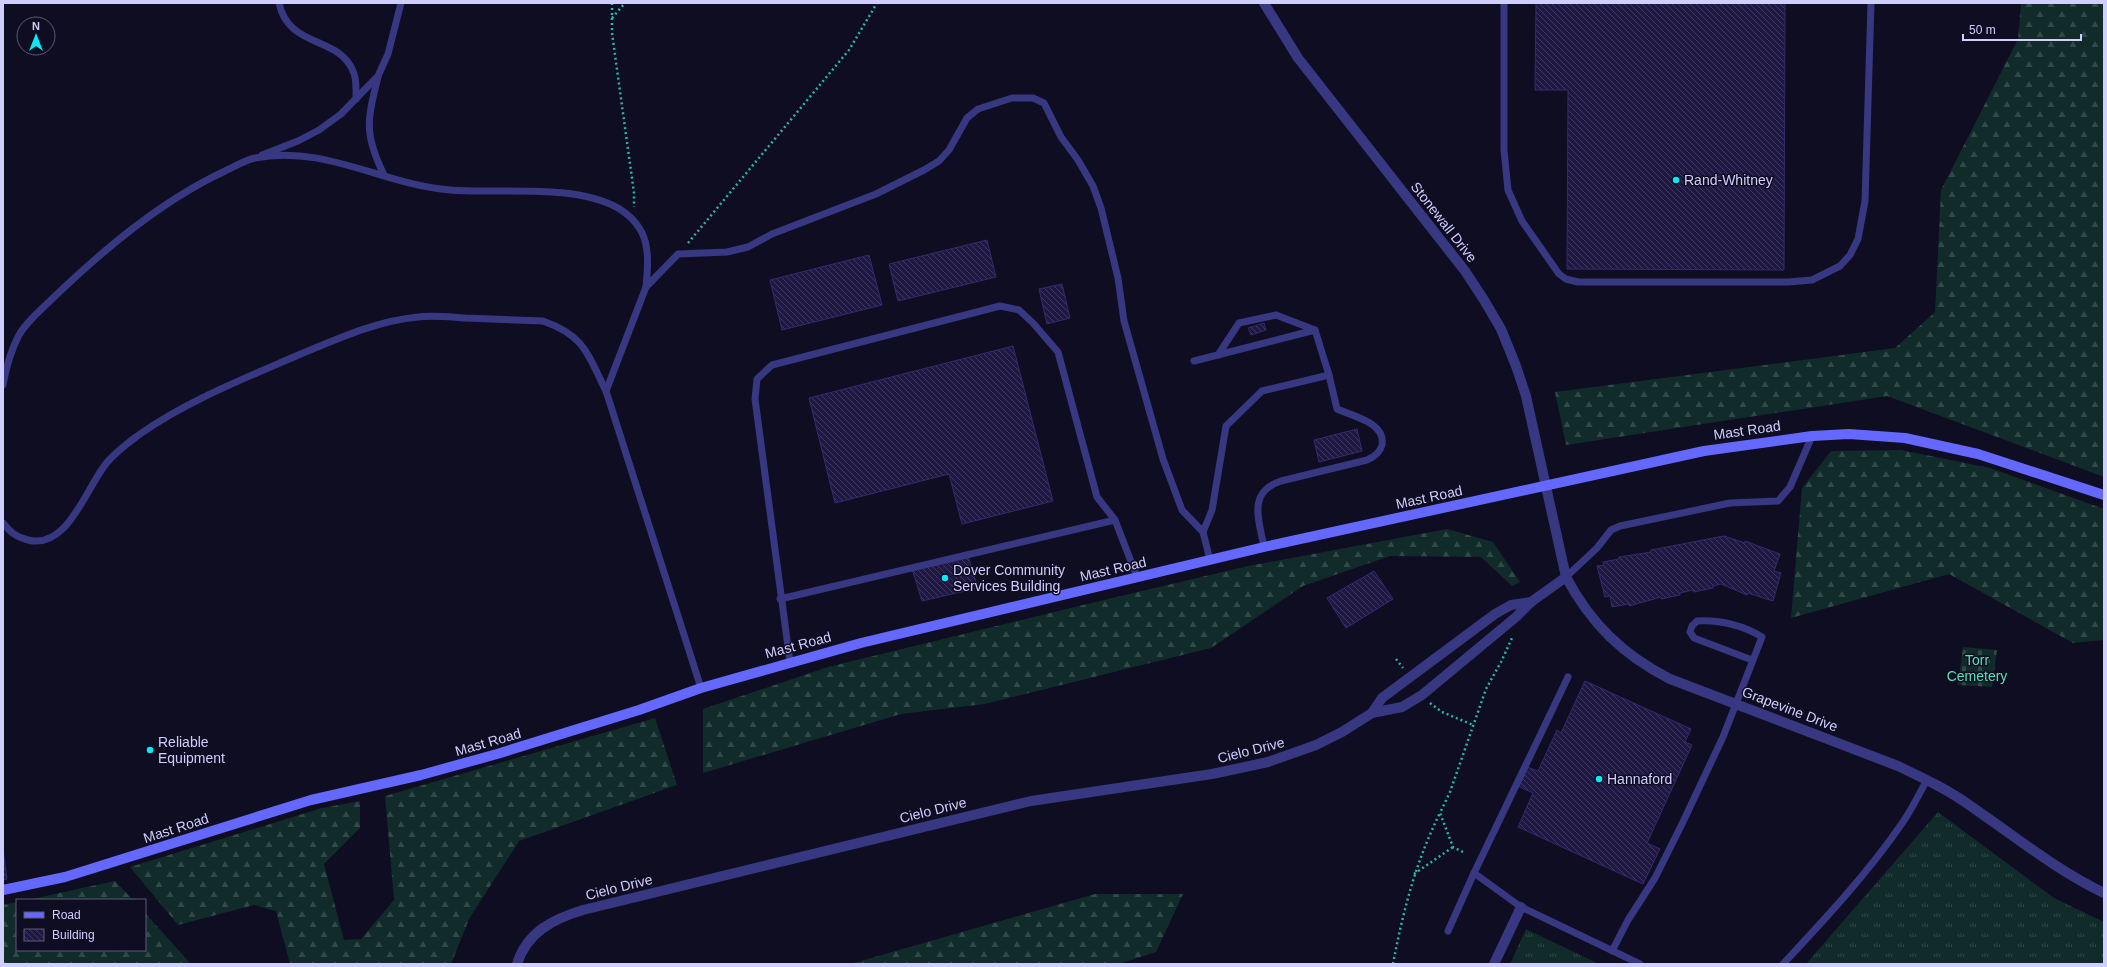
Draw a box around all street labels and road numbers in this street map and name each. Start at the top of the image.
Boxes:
street label: Stonewall Drive [1408,179,1480,265]
street label: Mast Road [1712,417,1782,443]
street label: Mast Road [1394,482,1464,512]
street label: Mast Road [1078,554,1148,584]
street label: Mast Road [763,629,833,661]
street label: Grapevine Drive [1740,683,1840,735]
street label: Mast Road [453,725,523,759]
street label: Cielo Drive [1216,734,1286,766]
street label: Cielo Drive [898,794,968,826]
street label: Mast Road [141,810,211,846]
street label: Cielo Drive [584,871,654,903]

